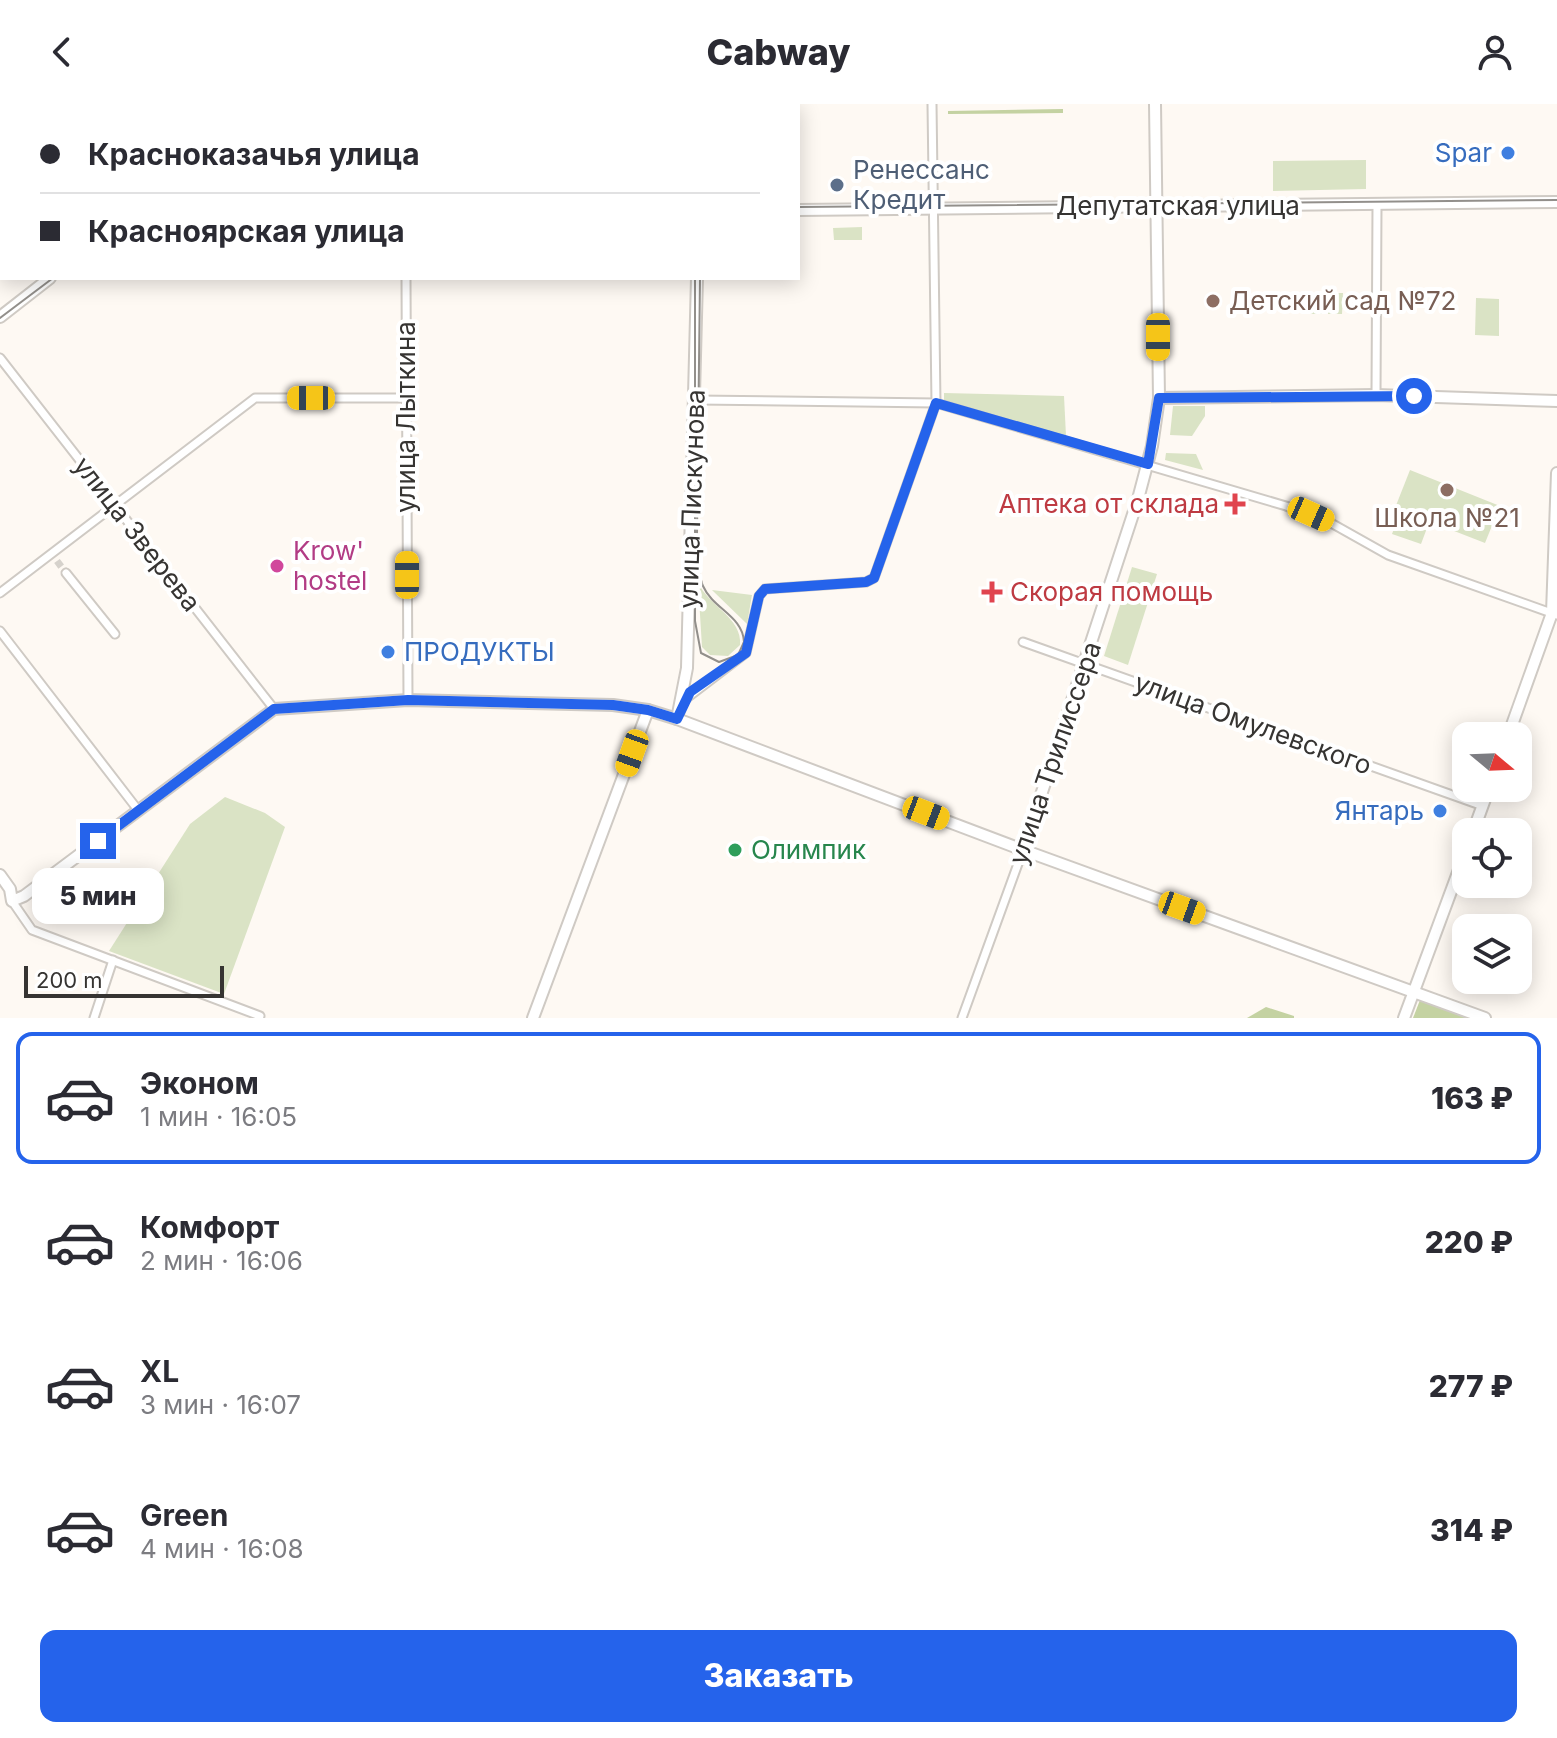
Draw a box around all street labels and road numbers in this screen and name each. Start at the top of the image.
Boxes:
street label: Депутатская улица [1056,190,1300,221]
street label: улица Лыткина [390,321,421,513]
street label: улица Пискунова [672,389,711,609]
street label: улица Зверева [67,450,207,617]
street label: улица Трилиссера [1002,637,1107,868]
street label: улица Омулевского [1131,666,1376,781]

